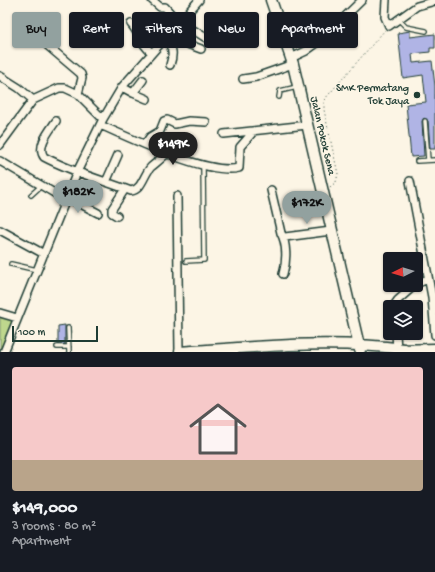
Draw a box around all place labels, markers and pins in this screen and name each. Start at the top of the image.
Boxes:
place label: SMK Permatang Tok Jaya [336,83,410,108]
marker: SMK Permatang Tok Jaya [412,90,422,100]
pin: $149K [145,132,201,166]
pin: $182K [50,180,106,214]
pin: $172K [279,191,335,225]

